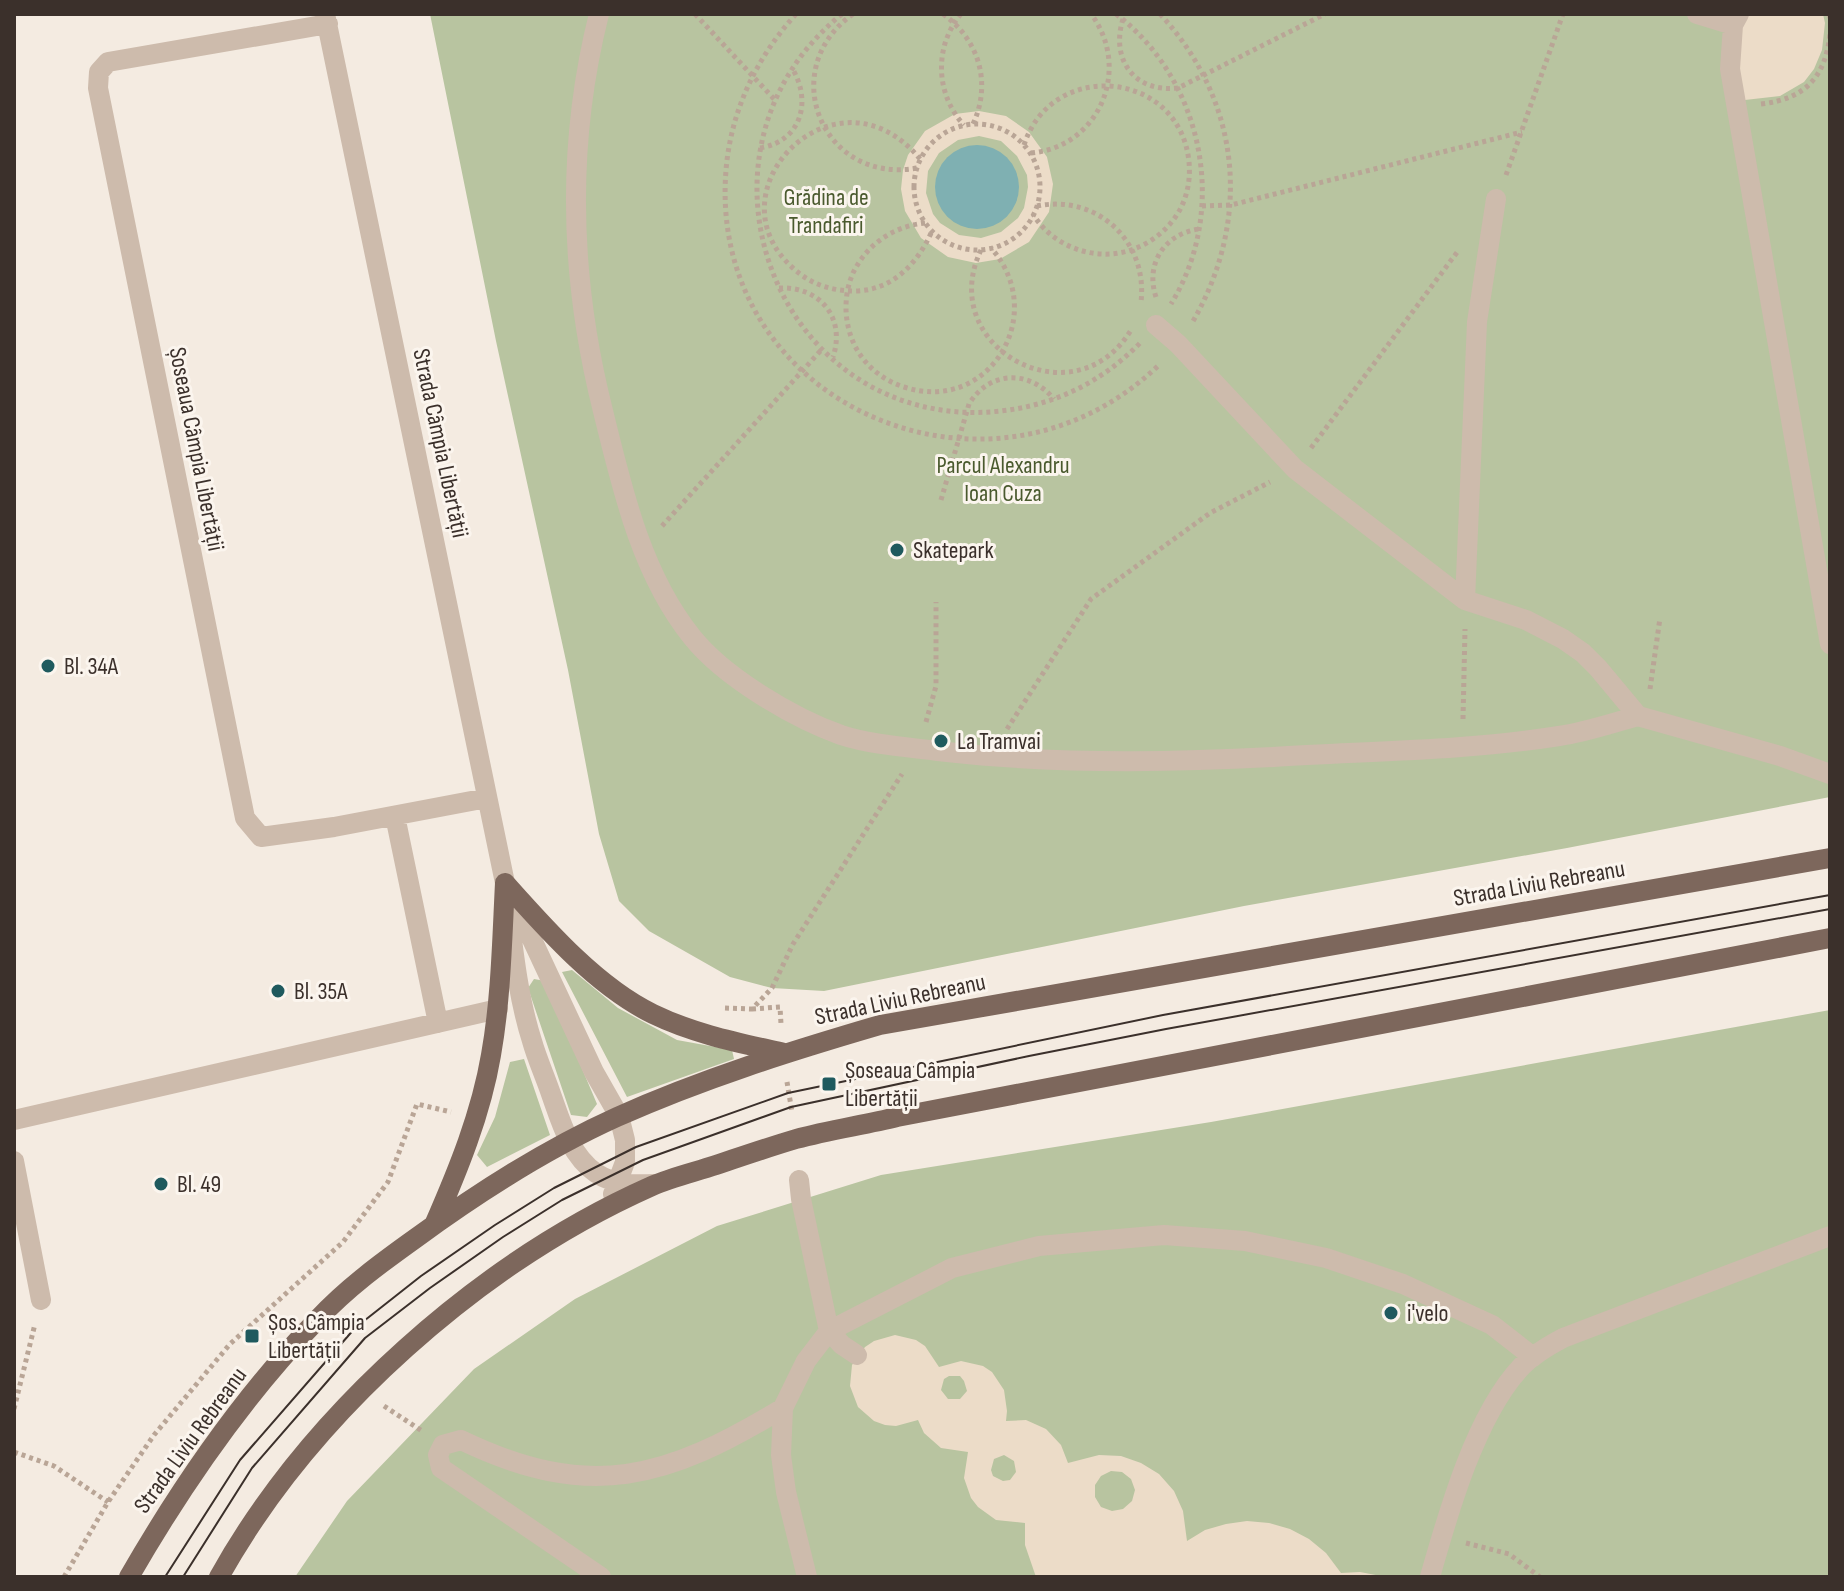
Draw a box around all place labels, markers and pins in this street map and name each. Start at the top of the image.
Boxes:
place label: Skatepark [913,536,994,565]
marker: Skatepark [888,541,906,559]
place label: Bl. 34A [64,652,119,681]
marker: Bl. 34A [39,657,57,675]
place label: La Tramvai [957,727,1041,756]
marker: La Tramvai [932,732,950,750]
place label: Bl. 35A [294,977,348,1006]
marker: Bl. 35A [269,982,287,1000]
place label: Șoseaua Câmpia Libertății [845,1056,975,1113]
marker: Șoseaua Câmpia Libertății [820,1075,838,1093]
place label: Bl. 49 [177,1170,221,1199]
marker: Bl. 49 [152,1175,170,1193]
place label: i'velo [1407,1299,1448,1328]
marker: i'velo [1382,1304,1400,1322]
place label: Șos. Câmpia Libertății [268,1308,365,1365]
marker: Șos. Câmpia Libertății [243,1327,261,1345]

